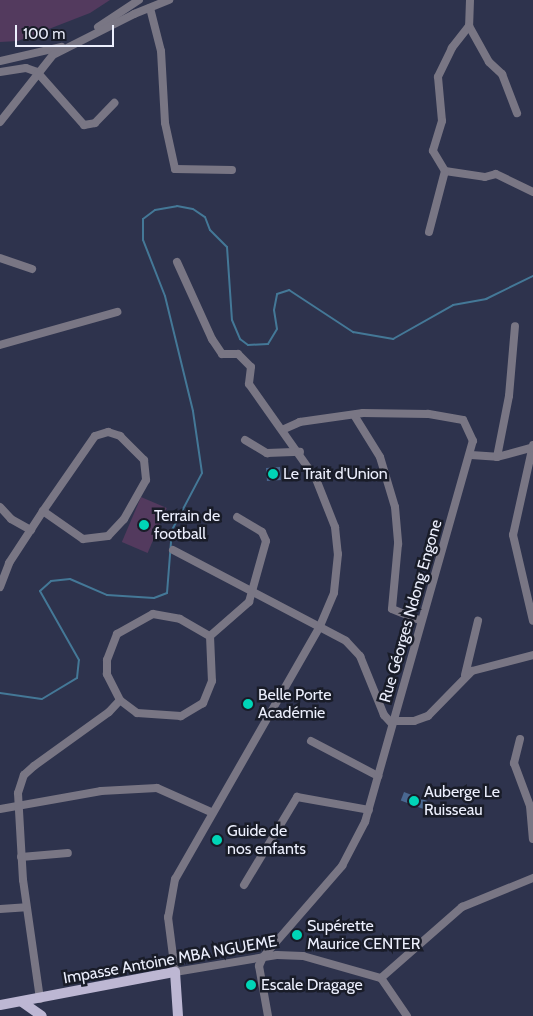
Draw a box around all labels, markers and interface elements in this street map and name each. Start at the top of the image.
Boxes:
scale bar [18,15,116,47]
text: 100 m [23,25,65,43]
place label: Le Trait d'Union [283,464,388,484]
marker: Le Trait d'Union [267,468,279,480]
place label: Terrain de football [154,506,220,544]
street label: Rue Géorges Ndong Engone [376,517,446,705]
marker: Terrain de football [138,519,150,531]
place label: Belle Porte Académie [258,685,331,723]
marker: Belle Porte Académie [242,698,254,710]
place label: Auberge Le Ruisseau [424,782,500,820]
marker: Auberge Le Ruisseau [408,795,420,807]
place label: Guide de nos enfants [227,821,306,859]
marker: Guide de nos enfants [211,834,223,846]
place label: Supérette Maurice CENTER [307,916,420,954]
marker: Supérette Maurice CENTER [291,929,303,941]
street label: Impasse Antoine MBA NGUEME [62,932,278,988]
place label: Escale Dragage [261,975,363,995]
marker: Escale Dragage [245,979,257,991]

